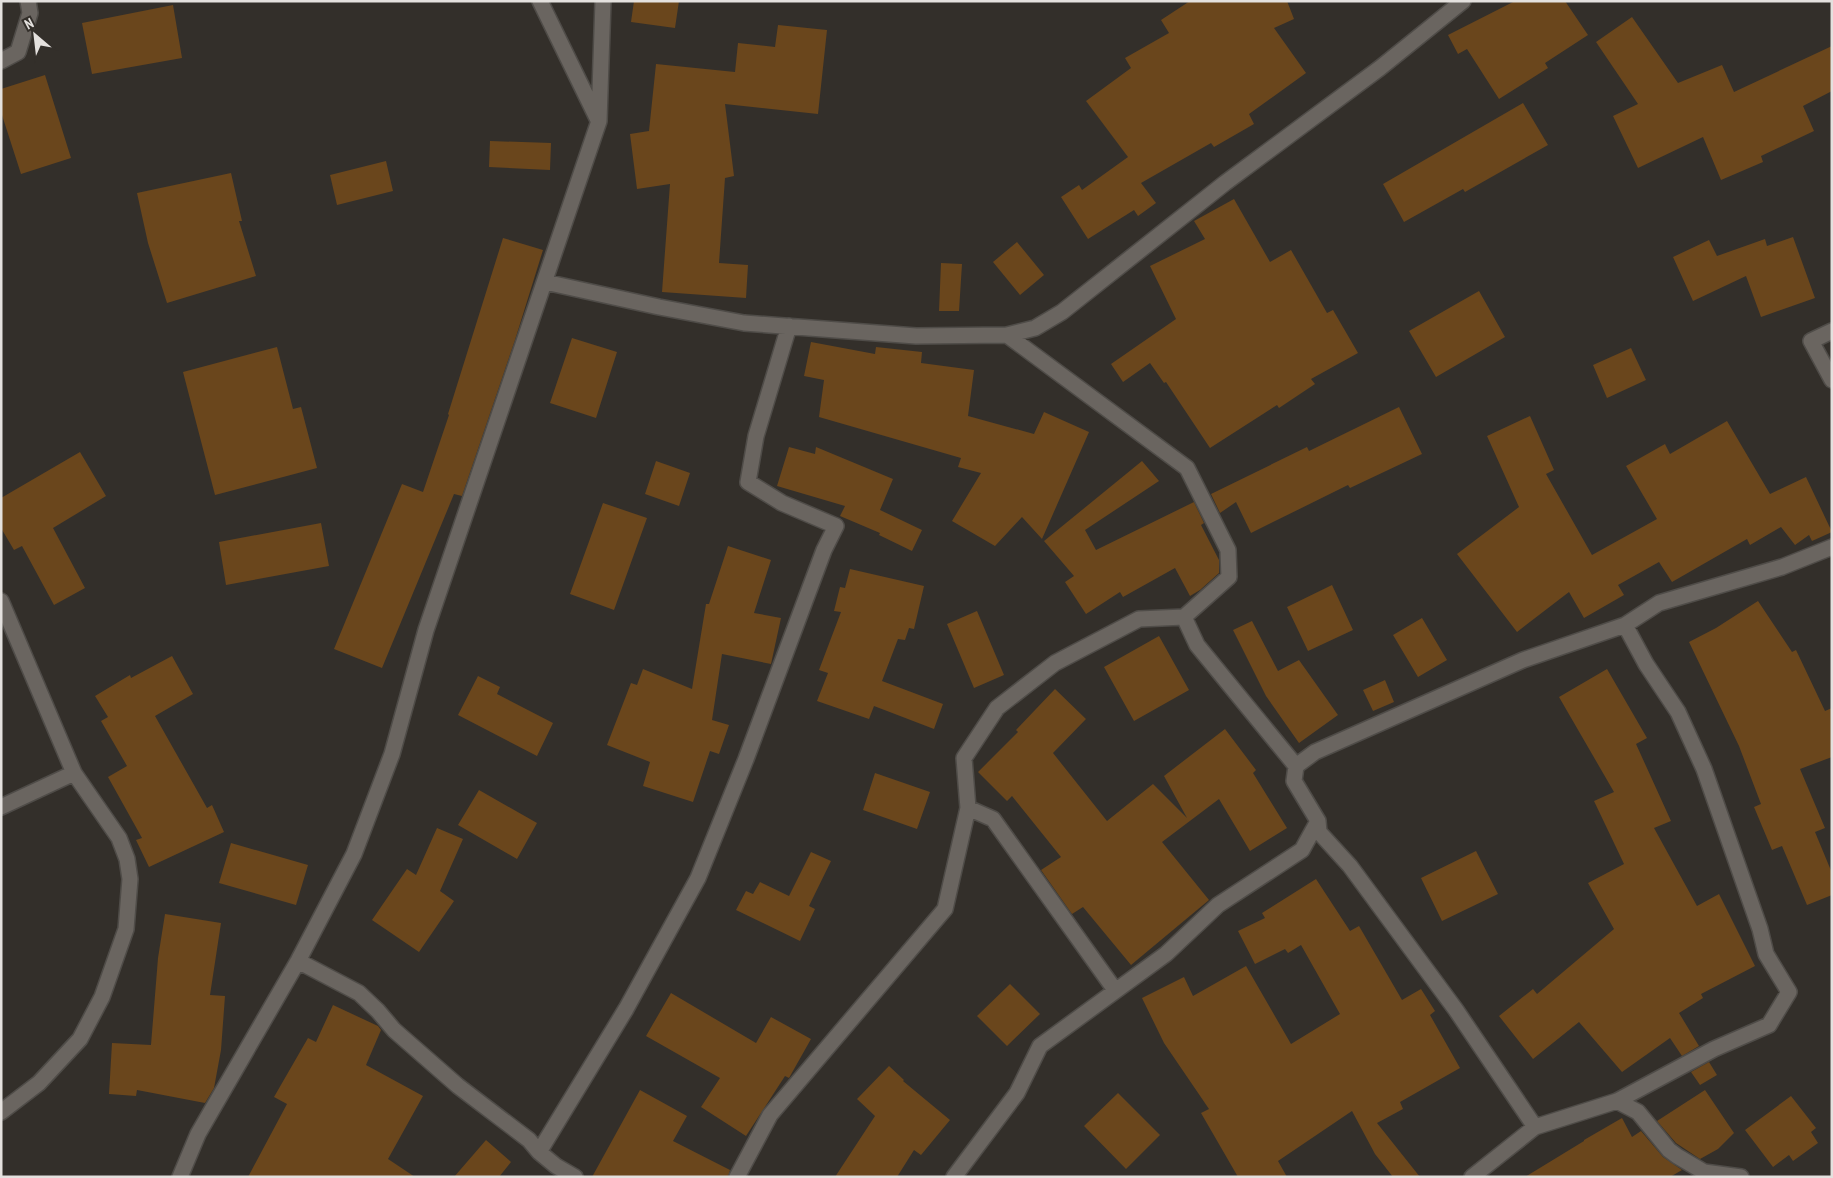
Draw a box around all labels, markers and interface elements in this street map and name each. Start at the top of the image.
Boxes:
north arrow [10,10,60,60]
text: N [21,14,36,33]

